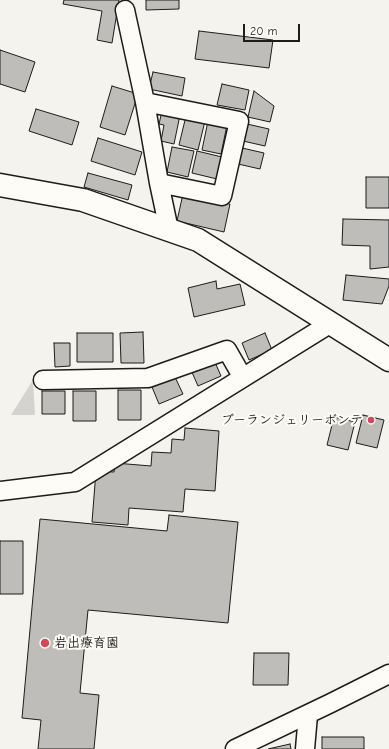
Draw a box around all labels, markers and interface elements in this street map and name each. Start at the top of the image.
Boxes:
scale bar [245,16,302,42]
text: 20 m [250,24,278,38]
place label: ブーランジェリーボンテ [221,412,363,428]
marker: ブーランジェリーボンテ [366,415,376,425]
place label: 岩出療育園 [54,635,119,651]
marker: 岩出療育園 [39,637,51,649]

